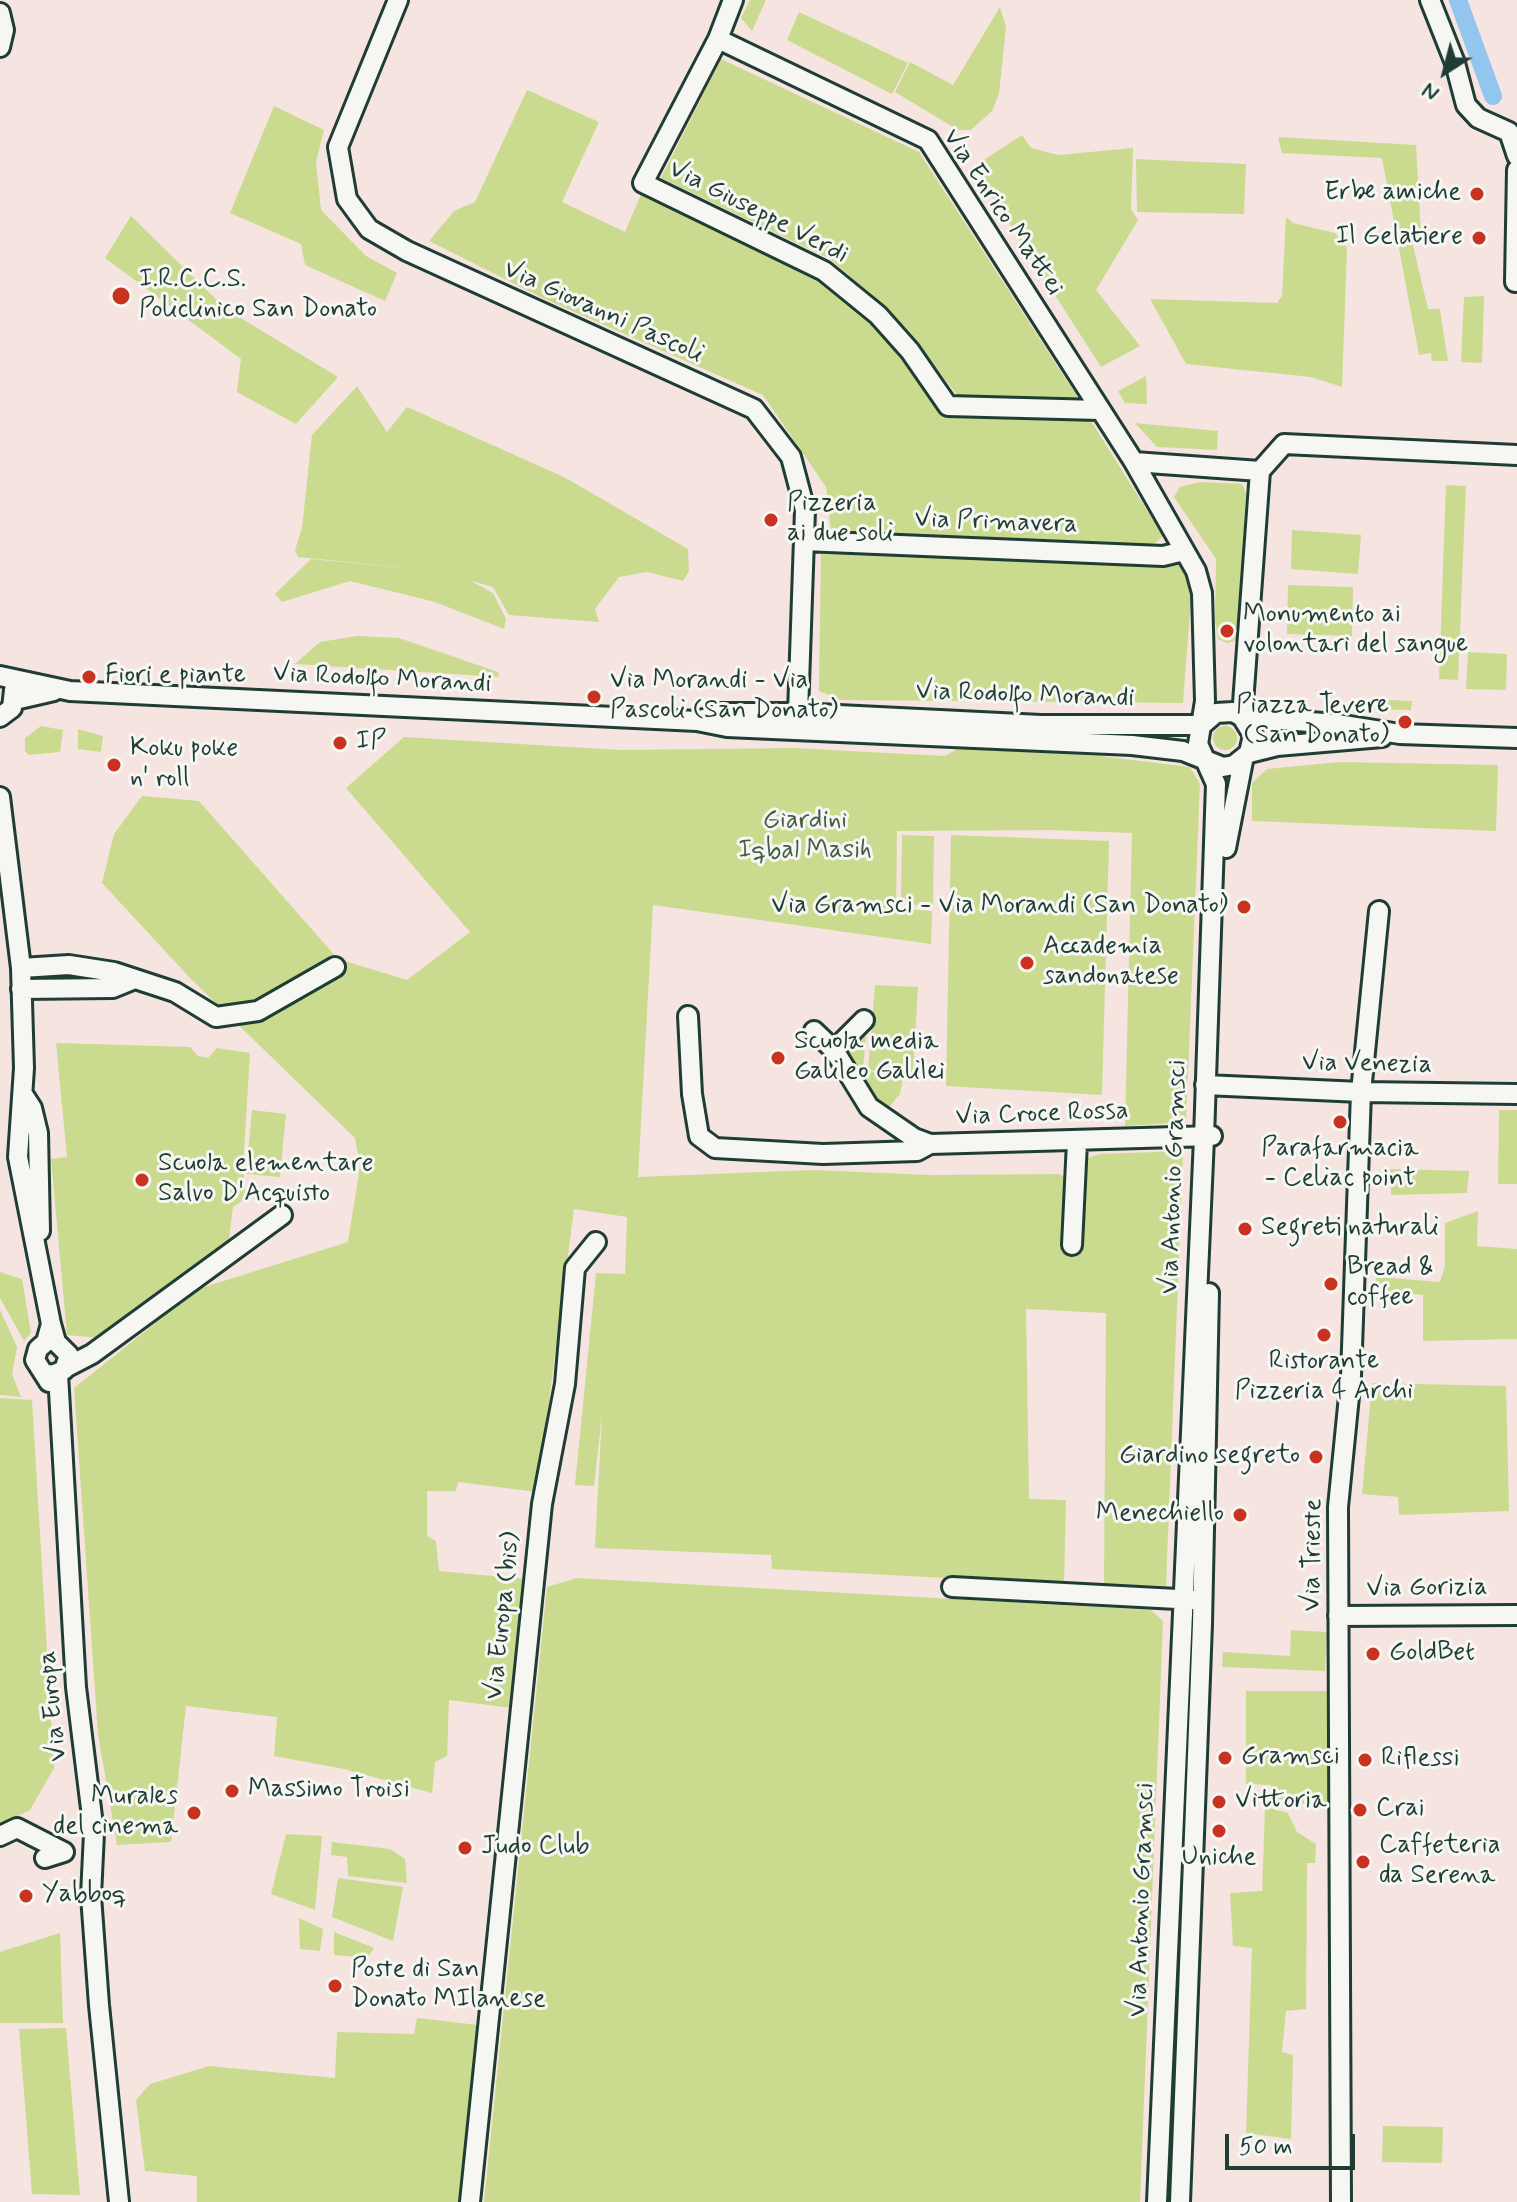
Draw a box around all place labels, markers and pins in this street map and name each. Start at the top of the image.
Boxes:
place label: Erbe amiche [1324,178,1461,210]
marker: Erbe amiche [1468,185,1486,203]
place label: Il Gelatiere [1336,222,1463,254]
marker: Il Gelatiere [1470,229,1488,247]
place label: I.R.C.C.S. Policlinico San Donato [139,265,377,326]
marker: I.R.C.C.S. Policlinico San Donato [110,285,132,307]
place label: Pizzeria ai due soli [787,489,894,550]
marker: Pizzeria ai due soli [762,511,780,529]
place label: Monumento ai volontari del sangue [1243,600,1468,662]
marker: Monumento ai volontari del sangue [1218,622,1236,640]
place label: Fiori e piante [105,661,246,693]
place label: Via Morandi - Via Pascoli (San Donato) [610,666,838,728]
marker: Fiori e piante [80,668,98,686]
marker: Via Morandi - Via Pascoli (San Donato) [585,688,603,706]
place label: Piazza Tevere (San Donato) [1236,691,1389,752]
marker: Piazza Tevere (San Donato) [1396,713,1414,731]
place label: IP [356,727,386,759]
place label: Koku poke n' roll [130,734,238,796]
marker: IP [331,734,349,752]
marker: Koku poke n' roll [105,756,123,774]
place label: Via Gramsci - Via Morandi (San Donato) [771,891,1228,923]
marker: Via Gramsci - Via Morandi (San Donato) [1235,898,1253,916]
place label: Accademia sandonatese [1043,932,1179,994]
marker: Accademia sandonatese [1018,954,1036,972]
place label: Scuola media Galileo Galilei [794,1027,945,1088]
marker: Scuola media Galileo Galilei [769,1049,787,1067]
marker: Parafarmacia - Celiac point [1331,1113,1349,1131]
place label: Parafarmacia - Celiac point [1261,1134,1419,1196]
place label: Scuola elementare Salvo D'Acquisto [158,1149,374,1210]
marker: Scuola elementare Salvo D'Acquisto [133,1171,151,1189]
place label: Segreti naturali [1261,1213,1439,1245]
marker: Segreti naturali [1236,1220,1254,1238]
place label: Bread & coffee [1347,1253,1434,1314]
marker: Bread & coffee [1322,1275,1340,1293]
marker: Ristorante Pizzeria 4 Archi [1315,1326,1333,1344]
place label: Ristorante Pizzeria 4 Archi [1235,1347,1413,1408]
place label: Giardino segreto [1119,1441,1300,1473]
marker: Giardino segreto [1307,1448,1325,1466]
place label: Menechiello [1096,1499,1224,1531]
marker: Menechiello [1231,1506,1249,1524]
place label: GoldBet [1389,1638,1475,1670]
marker: GoldBet [1364,1645,1382,1663]
place label: Gramsci [1241,1742,1340,1774]
place label: Riflessi [1381,1744,1459,1776]
marker: Gramsci [1216,1749,1234,1767]
marker: Riflessi [1356,1751,1374,1769]
place label: Massimo Troisi [248,1775,410,1807]
place label: Murales del cinema [53,1782,178,1844]
marker: Massimo Troisi [223,1782,241,1800]
place label: Vittoria [1235,1786,1327,1818]
marker: Vittoria [1210,1793,1228,1811]
place label: Crai [1376,1794,1425,1826]
marker: Crai [1351,1801,1369,1819]
marker: Murales del cinema [185,1804,203,1822]
marker: Uniche [1210,1822,1228,1840]
place label: Caffeteria da Serena [1379,1831,1500,1892]
place label: Judo Club [481,1832,590,1864]
marker: Judo Club [456,1839,474,1857]
place label: Uniche [1182,1843,1256,1875]
marker: Caffeteria da Serena [1354,1853,1372,1871]
place label: Yabboq [42,1880,126,1912]
marker: Yabboq [17,1887,35,1905]
place label: Poste di San Donato MIlanese [351,1955,546,2016]
marker: Poste di San Donato MIlanese [326,1977,344,1995]

